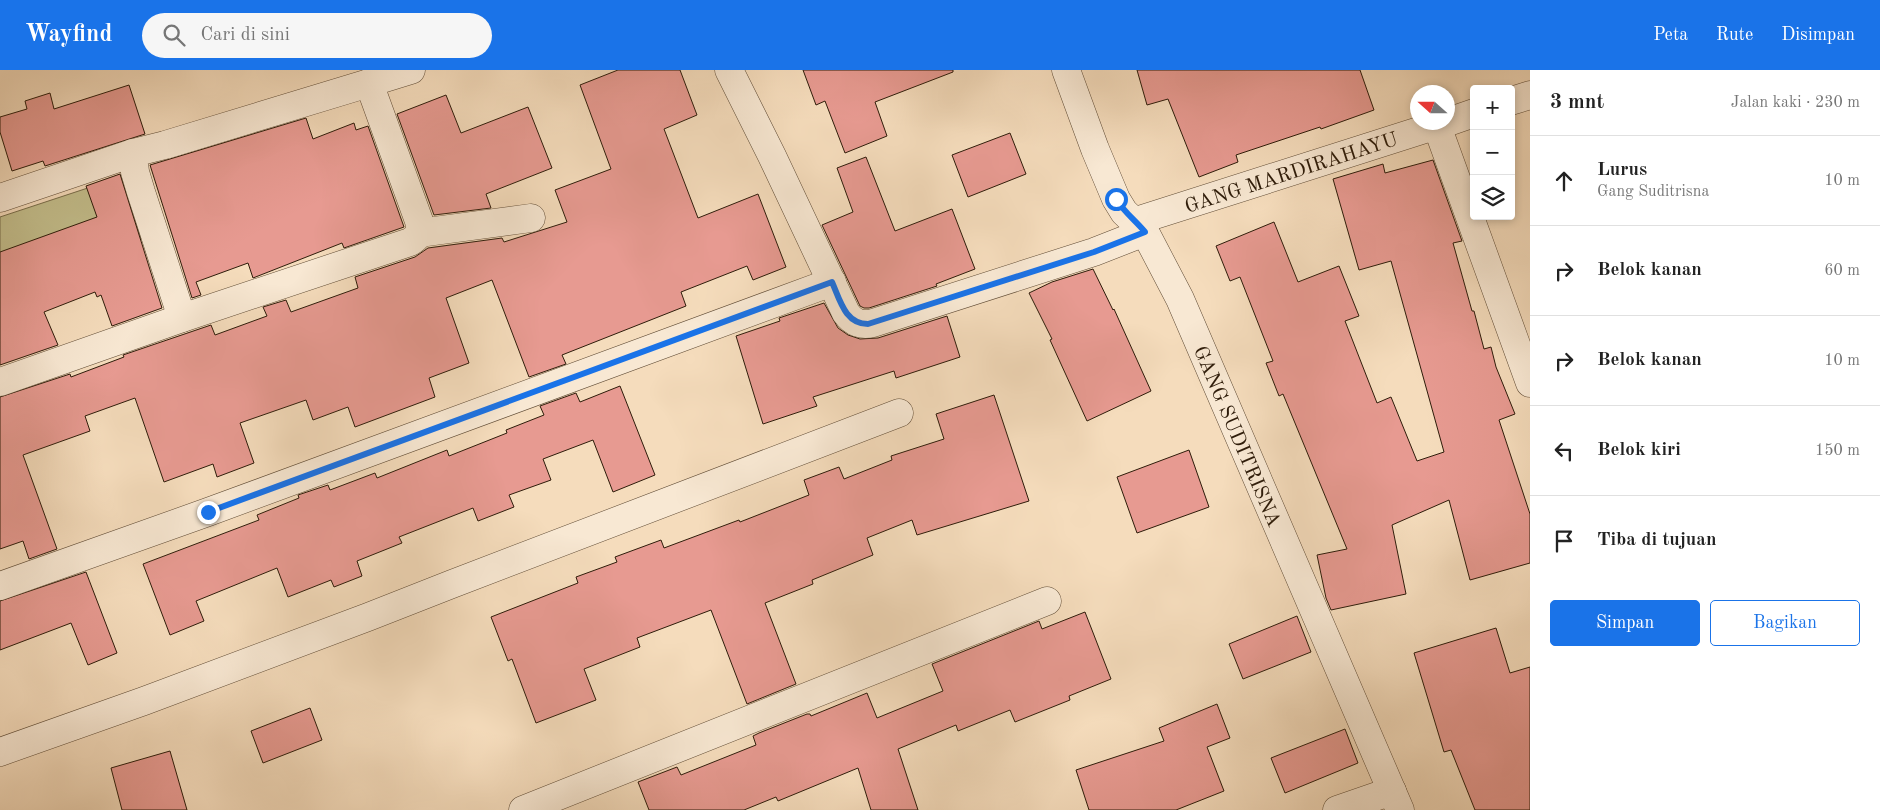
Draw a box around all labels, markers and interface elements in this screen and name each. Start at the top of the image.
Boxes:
search box [142,13,492,58]
icon: search [160,21,188,49]
text: Wayfind [25,23,112,47]
text: Cari di sini [200,26,290,45]
text: Peta [1653,26,1688,44]
text: Rute [1716,26,1753,44]
text: Disimpan [1781,26,1855,44]
north arrow [1410,85,1455,130]
map controls [1470,85,1515,220]
button: + [1470,85,1515,130]
text: 3 mnt [1550,92,1604,113]
text: Jalan kaki · 230 m [1731,95,1860,111]
street label: GANG MARDIRAHAYU [1183,130,1401,218]
button: − [1470,130,1515,175]
text: Lurus [1597,161,1647,180]
icon: ahead [1550,167,1578,195]
text: 10 m [1824,173,1860,189]
button: layers [1470,175,1515,220]
text: Gang Suditrisna [1597,184,1709,200]
route start [1105,188,1128,211]
icon: right [1550,257,1578,285]
text: Belok kanan [1597,261,1702,280]
text: 60 m [1824,263,1860,279]
street label: GANG SUDITRISNA [1189,343,1283,530]
icon: right [1550,347,1578,375]
text: Belok kanan [1597,351,1702,370]
text: 10 m [1824,353,1860,369]
icon: left [1550,437,1578,465]
text: Belok kiri [1597,441,1681,460]
text: 150 m [1815,443,1860,459]
route end [197,501,220,524]
icon: arrive [1550,527,1578,555]
text: Tiba di tujuan [1597,531,1717,550]
button: Simpan [1550,600,1700,646]
button: Bagikan [1710,600,1860,646]

